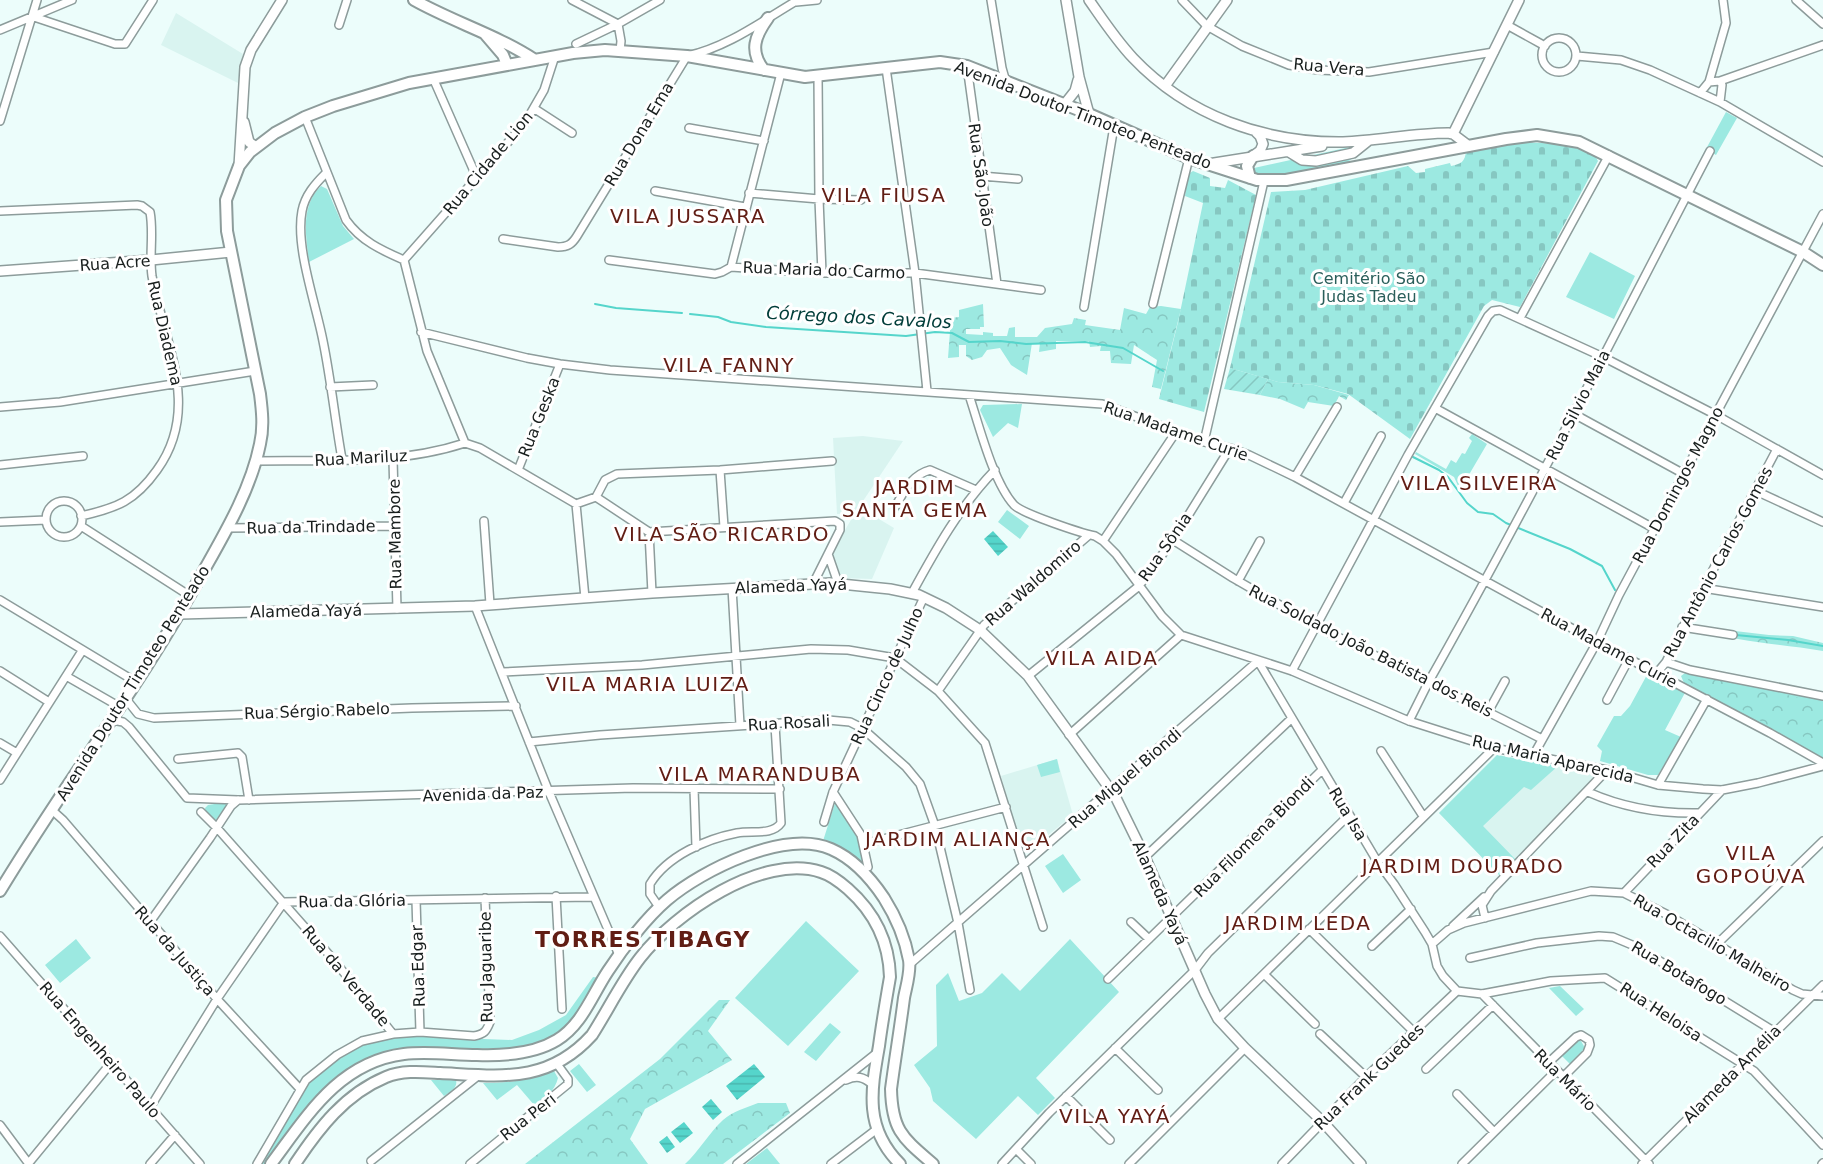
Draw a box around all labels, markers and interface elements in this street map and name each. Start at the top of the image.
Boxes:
street label: Rua Vera [1293,54,1365,80]
street label: Avenida Doutor Timoteo Penteado [952,57,1214,173]
street label: Rua Dona Ema [600,79,678,189]
street label: Rua Cidade Lion [439,107,537,219]
street label: Rua São João [964,122,998,228]
district label: VILA FIUSA [821,183,947,207]
district label: VILA JUSSARA [610,204,766,228]
street label: Rua Acre [79,251,151,275]
street label: Rua Maria do Carmo [742,258,906,282]
park label: Cemitério São Judas Tadeu [1313,269,1425,306]
street label: Rua Diadema [144,279,186,387]
water label: Córrego dos Cavalos [766,302,952,332]
street label: Rua Silvio Maia [1542,347,1614,463]
district label: VILA FANNY [663,353,795,377]
street label: Rua Geska [514,374,564,460]
street label: Rua Madame Curie [1101,397,1251,465]
street label: Rua Domingos Magno [1629,403,1727,567]
street label: Rua Mariluz [314,446,408,470]
street label: Rua Antônio Carlos Gomes [1660,463,1776,661]
district label: VILA SILVEIRA [1400,471,1558,495]
district label: JARDIM SANTA GEMA [842,475,988,522]
street label: Rua Mambore [385,479,405,589]
street label: Rua Sônia [1134,509,1196,585]
street label: Rua da Trindade [246,516,376,538]
district label: VILA SÃO RICARDO [614,522,830,546]
street label: Rua Waldomiro [981,536,1085,630]
street label: Avenida Doutor Timoteo Penteado [52,562,214,804]
street label: Alameda Yayá [735,575,847,597]
street label: Rua Soldado João Batista dos Reis [1246,581,1496,721]
street label: Alameda Yayá [250,601,362,621]
street label: Rua Cinco de Julho [847,604,927,748]
street label: Rua Madame Curie [1538,604,1680,692]
district label: VILA AIDA [1045,646,1159,670]
district label: VILA MARIA LUIZA [546,672,750,696]
street label: Rua Sérgio Rabelo [244,699,390,723]
street label: Rua Rosali [747,711,831,735]
street label: Rua Miguel Biondi [1065,724,1185,832]
street label: Rua Maria Aparecida [1470,731,1636,787]
district label: VILA MARANDUBA [659,762,861,786]
street label: Rua Filomena Biondi [1190,773,1318,901]
street label: Avenida da Paz [422,782,544,806]
street label: Rua Isa [1325,784,1371,844]
street label: Rua Zita [1643,810,1703,872]
district label: JARDIM ALIANÇA [863,827,1051,851]
street label: Alameda Yayá [1128,838,1192,948]
district label: VILA GOPOÚVA [1696,841,1806,888]
district label: JARDIM DOURADO [1360,854,1564,878]
street label: Rua Octacilio Malheiro [1630,890,1794,996]
street label: Rua da Glória [298,891,406,911]
street label: Rua da Justiça [131,902,219,1000]
street label: Rua Jaguaribe [476,911,496,1023]
district label: JARDIM LEDA [1222,911,1372,935]
street label: Rua da Verdade [298,922,394,1030]
street label: Rua Edgar [407,924,429,1007]
district label: TORRES TIBAGY [535,927,751,952]
street label: Rua Botafogo [1628,937,1730,1009]
street label: Rua Engenheiro Paulo [36,978,164,1122]
street label: Rua Heloisa [1616,978,1706,1046]
street label: Rua Frank Guedes [1310,1020,1428,1134]
street label: Alameda Amélia [1679,1021,1785,1127]
street label: Rua Mário [1530,1045,1600,1115]
street label: Rua Peri [496,1089,560,1145]
district label: VILA YAYÁ [1059,1104,1171,1128]

